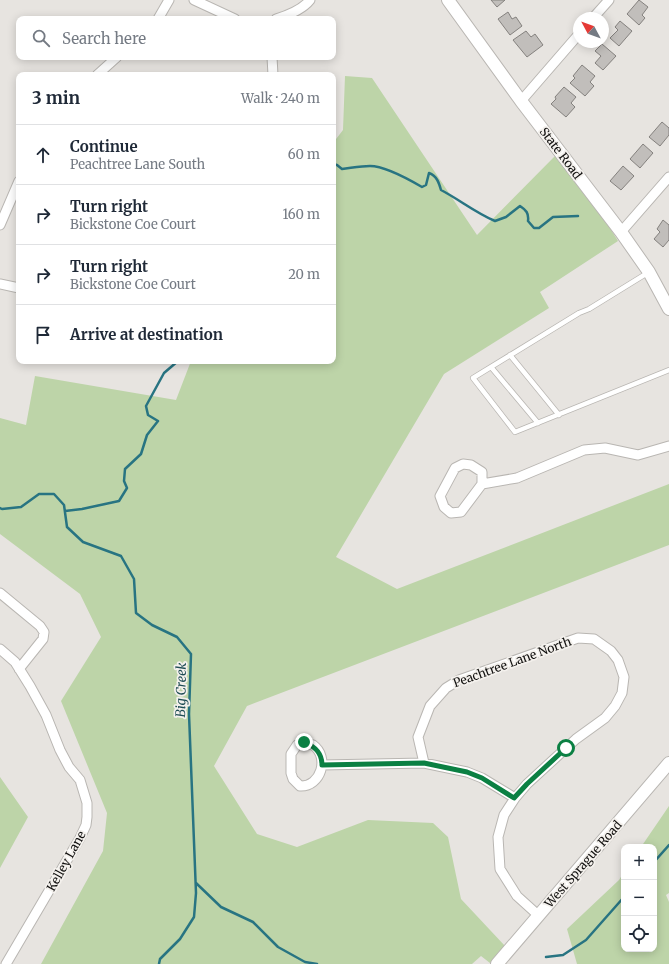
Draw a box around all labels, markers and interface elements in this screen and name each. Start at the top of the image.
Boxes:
north arrow [573,12,609,48]
search box [16,16,336,60]
icon: search [30,27,52,49]
text: Search here [62,29,146,48]
text: 3 min [32,87,80,109]
text: Walk · 240 m [241,90,320,107]
street label: State Road [537,124,585,182]
text: Continue [70,137,138,156]
icon: ahead [32,144,54,166]
text: 60 m [288,146,320,163]
text: Peachtree Lane South [70,156,205,173]
text: Turn right [70,197,148,216]
icon: right [32,204,54,226]
text: 160 m [282,206,320,223]
text: Bickstone Coe Court [70,216,196,233]
text: Turn right [70,257,148,276]
icon: right [32,264,54,286]
text: 20 m [288,266,320,283]
text: Bickstone Coe Court [70,276,196,293]
icon: arrive [32,324,54,346]
text: Arrive at destination [70,325,223,344]
street label: Peachtree Lane North [451,634,573,690]
water label: Big Creek [172,662,190,718]
route end [295,733,313,751]
route start [557,739,575,757]
street label: West Sprague Road [541,817,625,911]
street label: Kelley Lane [43,828,89,894]
map controls [621,844,657,952]
button: + [621,844,657,880]
button: − [621,880,657,916]
button: locate [621,916,657,952]

